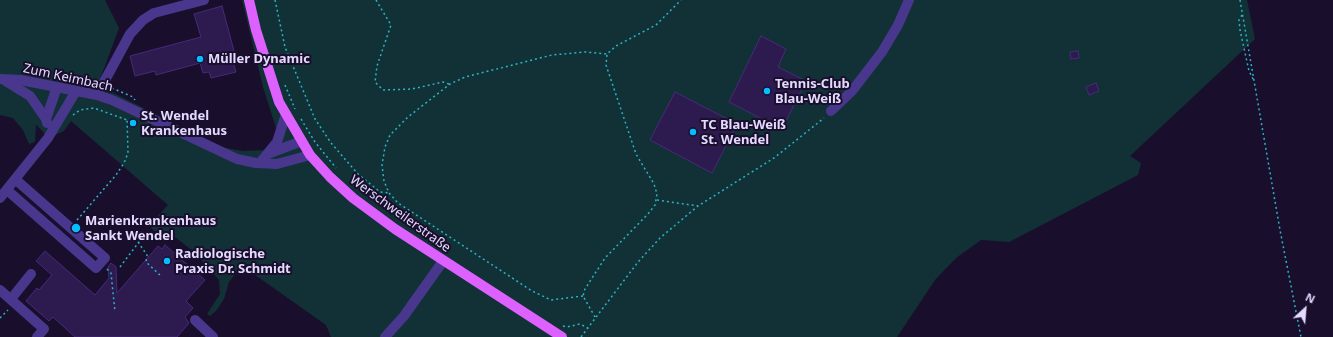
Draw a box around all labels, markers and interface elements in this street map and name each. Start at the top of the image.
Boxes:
place label: Müller Dynamic [208,51,310,67]
marker: Müller Dynamic [195,54,205,64]
street label: Zum Keimbach [22,61,114,95]
place label: Tennis-Club Blau-Weiß [775,76,850,107]
marker: Tennis-Club Blau-Weiß [762,86,772,96]
place label: St. Wendel Krankenhaus [141,108,227,139]
place label: TC Blau-Weiß St. Wendel [701,117,786,148]
marker: St. Wendel Krankenhaus [128,118,138,128]
marker: TC Blau-Weiß St. Wendel [688,127,698,137]
street label: Werschweilerstraße [347,172,453,256]
place label: Marienkrankenhaus Sankt Wendel [85,213,216,244]
marker: Marienkrankenhaus Sankt Wendel [70,222,82,234]
place label: Radiologische Praxis Dr. Schmidt [175,246,291,277]
marker: Radiologische Praxis Dr. Schmidt [162,256,172,266]
north arrow [1285,289,1325,329]
text: N [1303,289,1318,306]

